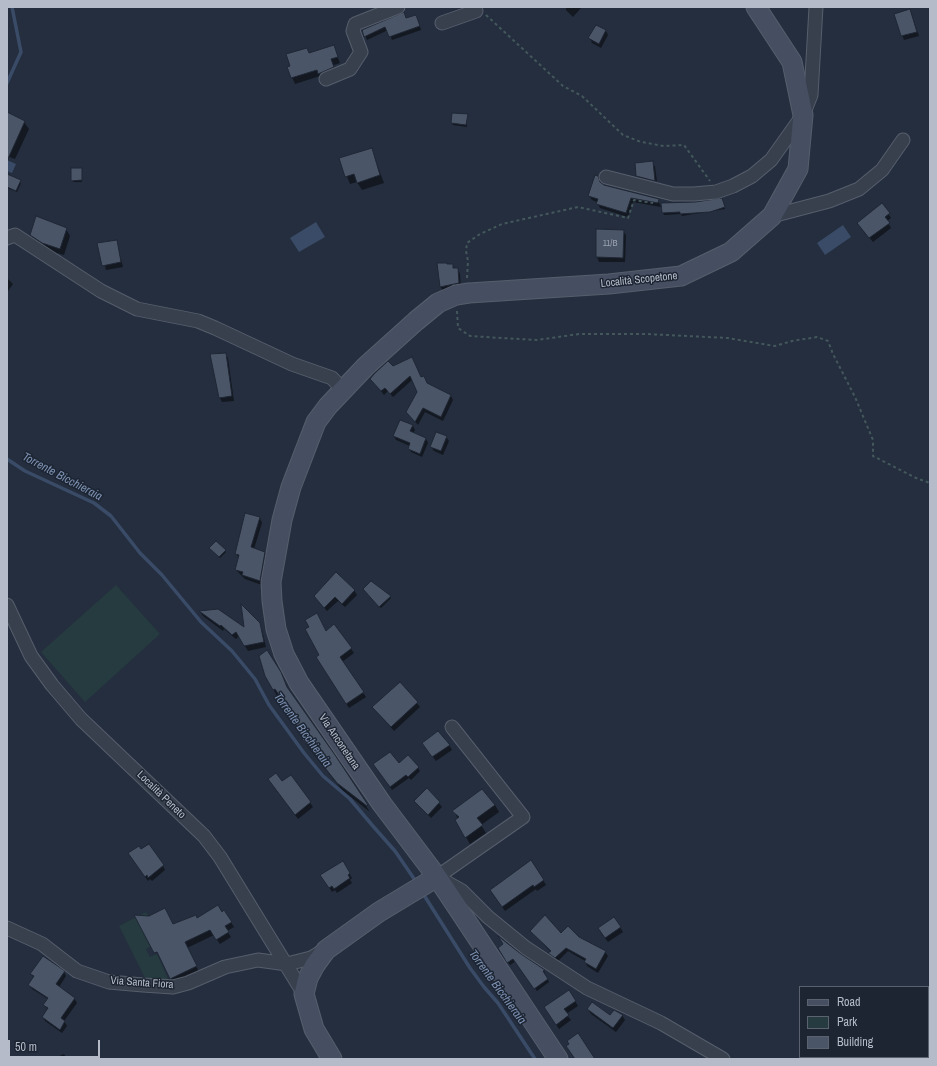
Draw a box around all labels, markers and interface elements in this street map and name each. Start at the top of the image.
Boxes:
house number: 11/B [603,239,617,249]
street label: Località Scopetone [600,269,678,291]
water label: Torrente Bicchieraia [20,450,104,504]
water label: Torrente Bicchieraia [270,690,334,770]
street label: Via Anconetana [316,712,362,772]
street label: Località Peneto [134,768,188,822]
water label: Torrente Bicchieraia [465,947,529,1027]
street label: Via Santa Fiora [110,974,174,992]
legend [799,986,929,1058]
text: Road [837,994,861,1010]
text: Park [837,1014,857,1030]
scale bar [10,1032,102,1058]
text: Building [837,1034,873,1050]
text: 50 m [15,1039,37,1055]

